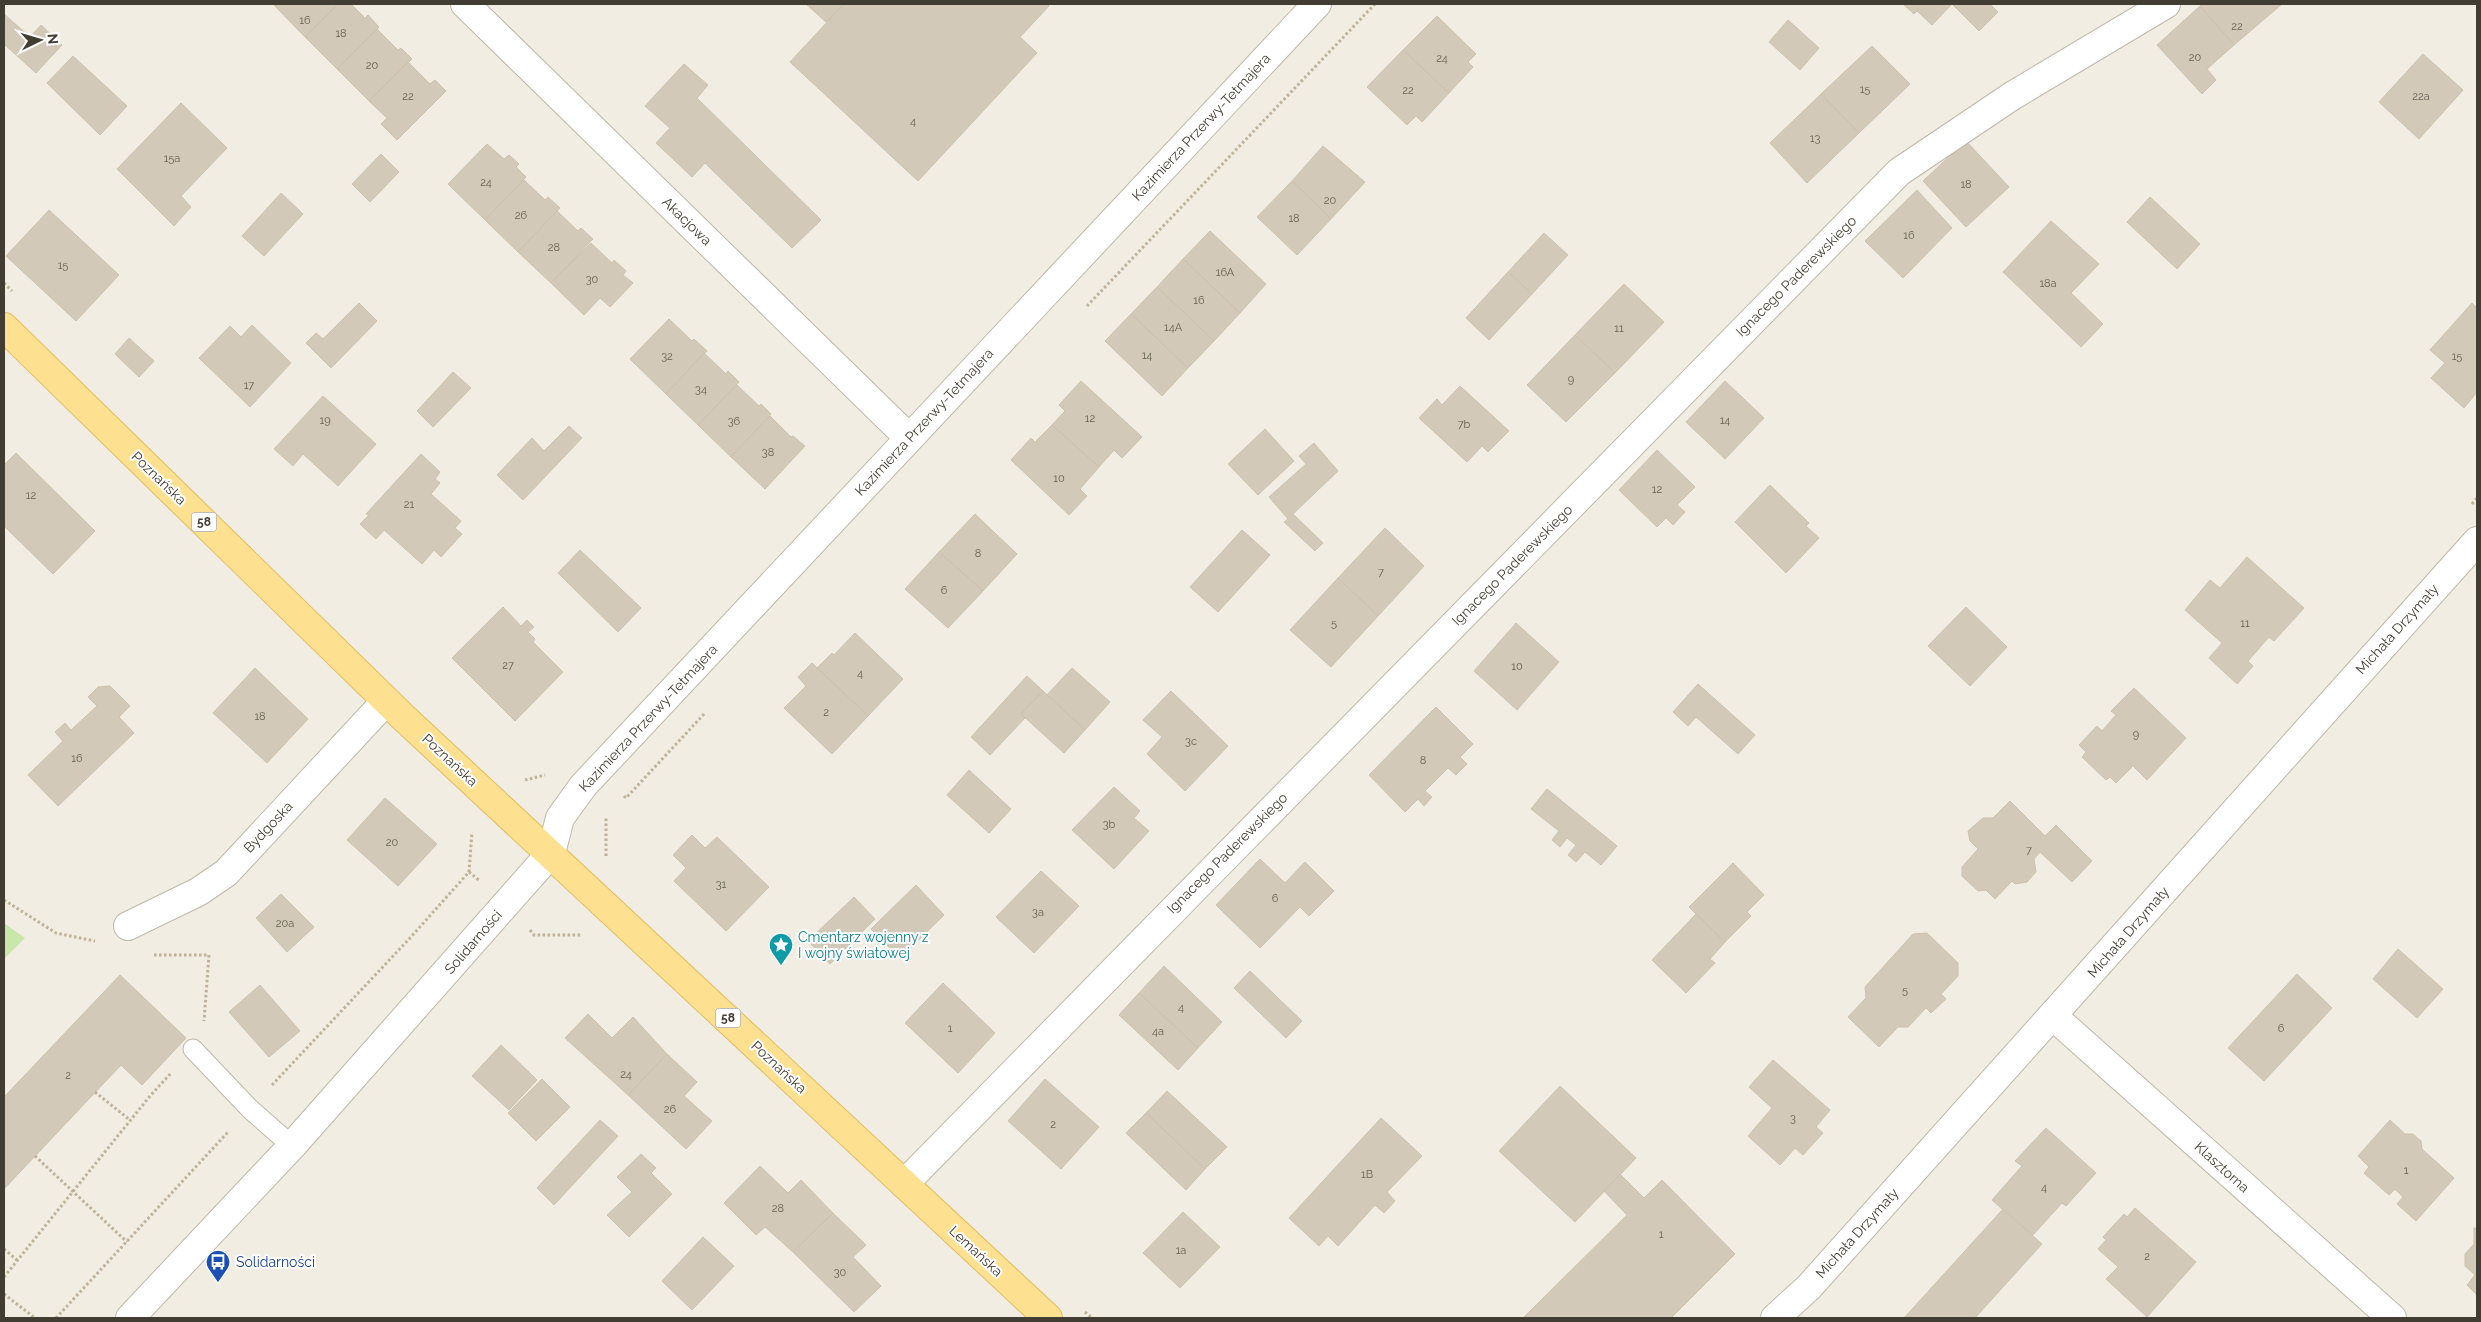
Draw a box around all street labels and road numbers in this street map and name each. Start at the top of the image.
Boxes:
street label: Kazimierza Przerwy-Tetmajera [1129,50,1273,204]
street label: Akacjowa [659,194,715,248]
street label: Ignacego Paderewskiego [1732,212,1860,340]
street label: Kazimierza Przerwy-Tetmajera [852,345,996,499]
street label: Poznańska [128,448,190,508]
street label: Ignacego Paderewskiego [1448,501,1576,629]
road number: 58 [192,512,216,532]
street label: Michała Drzymały [2352,580,2442,677]
street label: Kazimierza Przerwy-Tetmajera [576,641,720,795]
street label: Poznańska [419,730,481,790]
street label: Ignacego Paderewskiego [1163,789,1291,917]
street label: Bydgoska [240,798,296,856]
street label: Michała Drzymały [2084,883,2172,981]
street label: Solidarności [441,907,505,977]
road number: 58 [716,1008,740,1028]
street label: Poznańska [748,1037,810,1097]
street label: Klasztorna [2191,1138,2253,1196]
street label: Michała Drzymały [1812,1184,1902,1281]
street label: Lemańska [946,1222,1006,1280]

